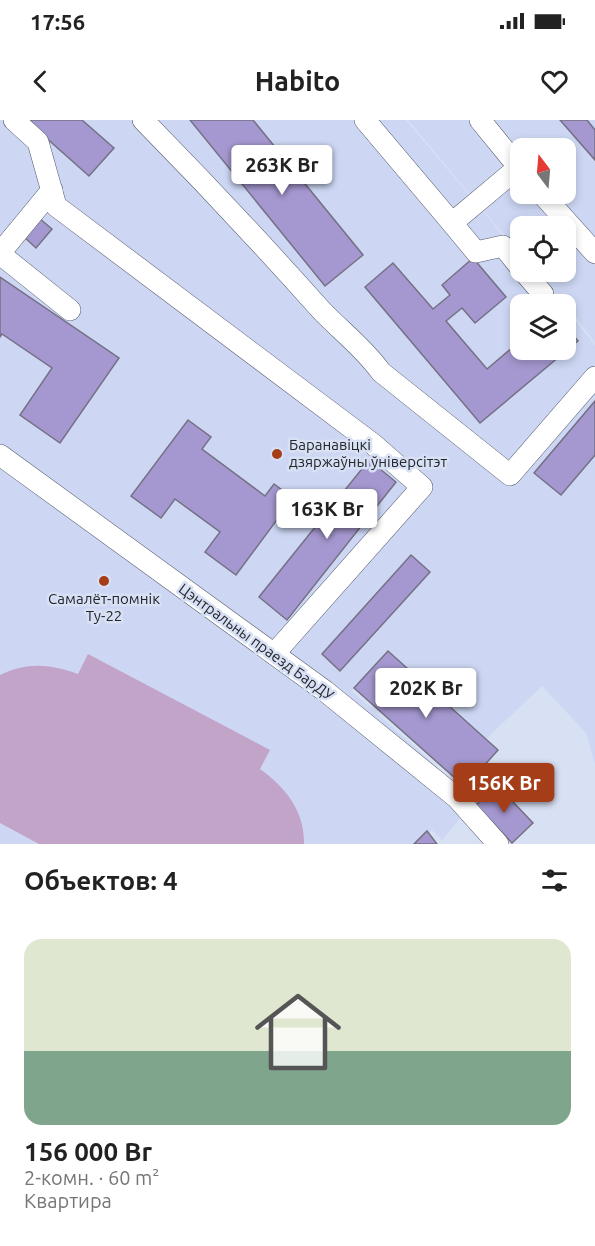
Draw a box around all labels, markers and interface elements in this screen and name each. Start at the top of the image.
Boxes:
text: 17:56 [30,9,85,34]
icon: back [24,65,57,98]
icon: heart [538,65,571,98]
text: Habito [255,66,340,96]
north arrow [510,138,576,204]
map controls [510,138,576,360]
pin: 263K Br [227,145,337,196]
text: 263K Br [245,153,319,176]
button: locate [510,216,576,282]
button: layers [510,294,576,360]
place label: Баранавіцкі дзяржаўны ўніверсітэт [289,436,448,470]
marker: Баранавіцкі дзяржаўны ўніверсітэт [270,447,284,461]
pin: 163K Br [272,489,382,540]
text: 163K Br [290,497,364,520]
marker: Самалёт-помнік Ту-22 [97,574,111,588]
street label: Цэнтральны праезд БарДУ [176,580,337,704]
place label: Самалёт-помнік Ту-22 [48,590,160,624]
pin: 202K Br [371,668,481,719]
text: 202K Br [389,676,463,699]
pin: 156K Br [449,763,559,814]
text: 156K Br [467,771,541,794]
icon: filters [538,864,571,897]
text: Объектов: 4 [24,866,178,895]
icon: home [244,978,352,1086]
text: 156 000 Br [24,1137,152,1166]
text: 2-комн. · 60 m² [24,1166,159,1189]
text: Квартира [24,1189,112,1212]

